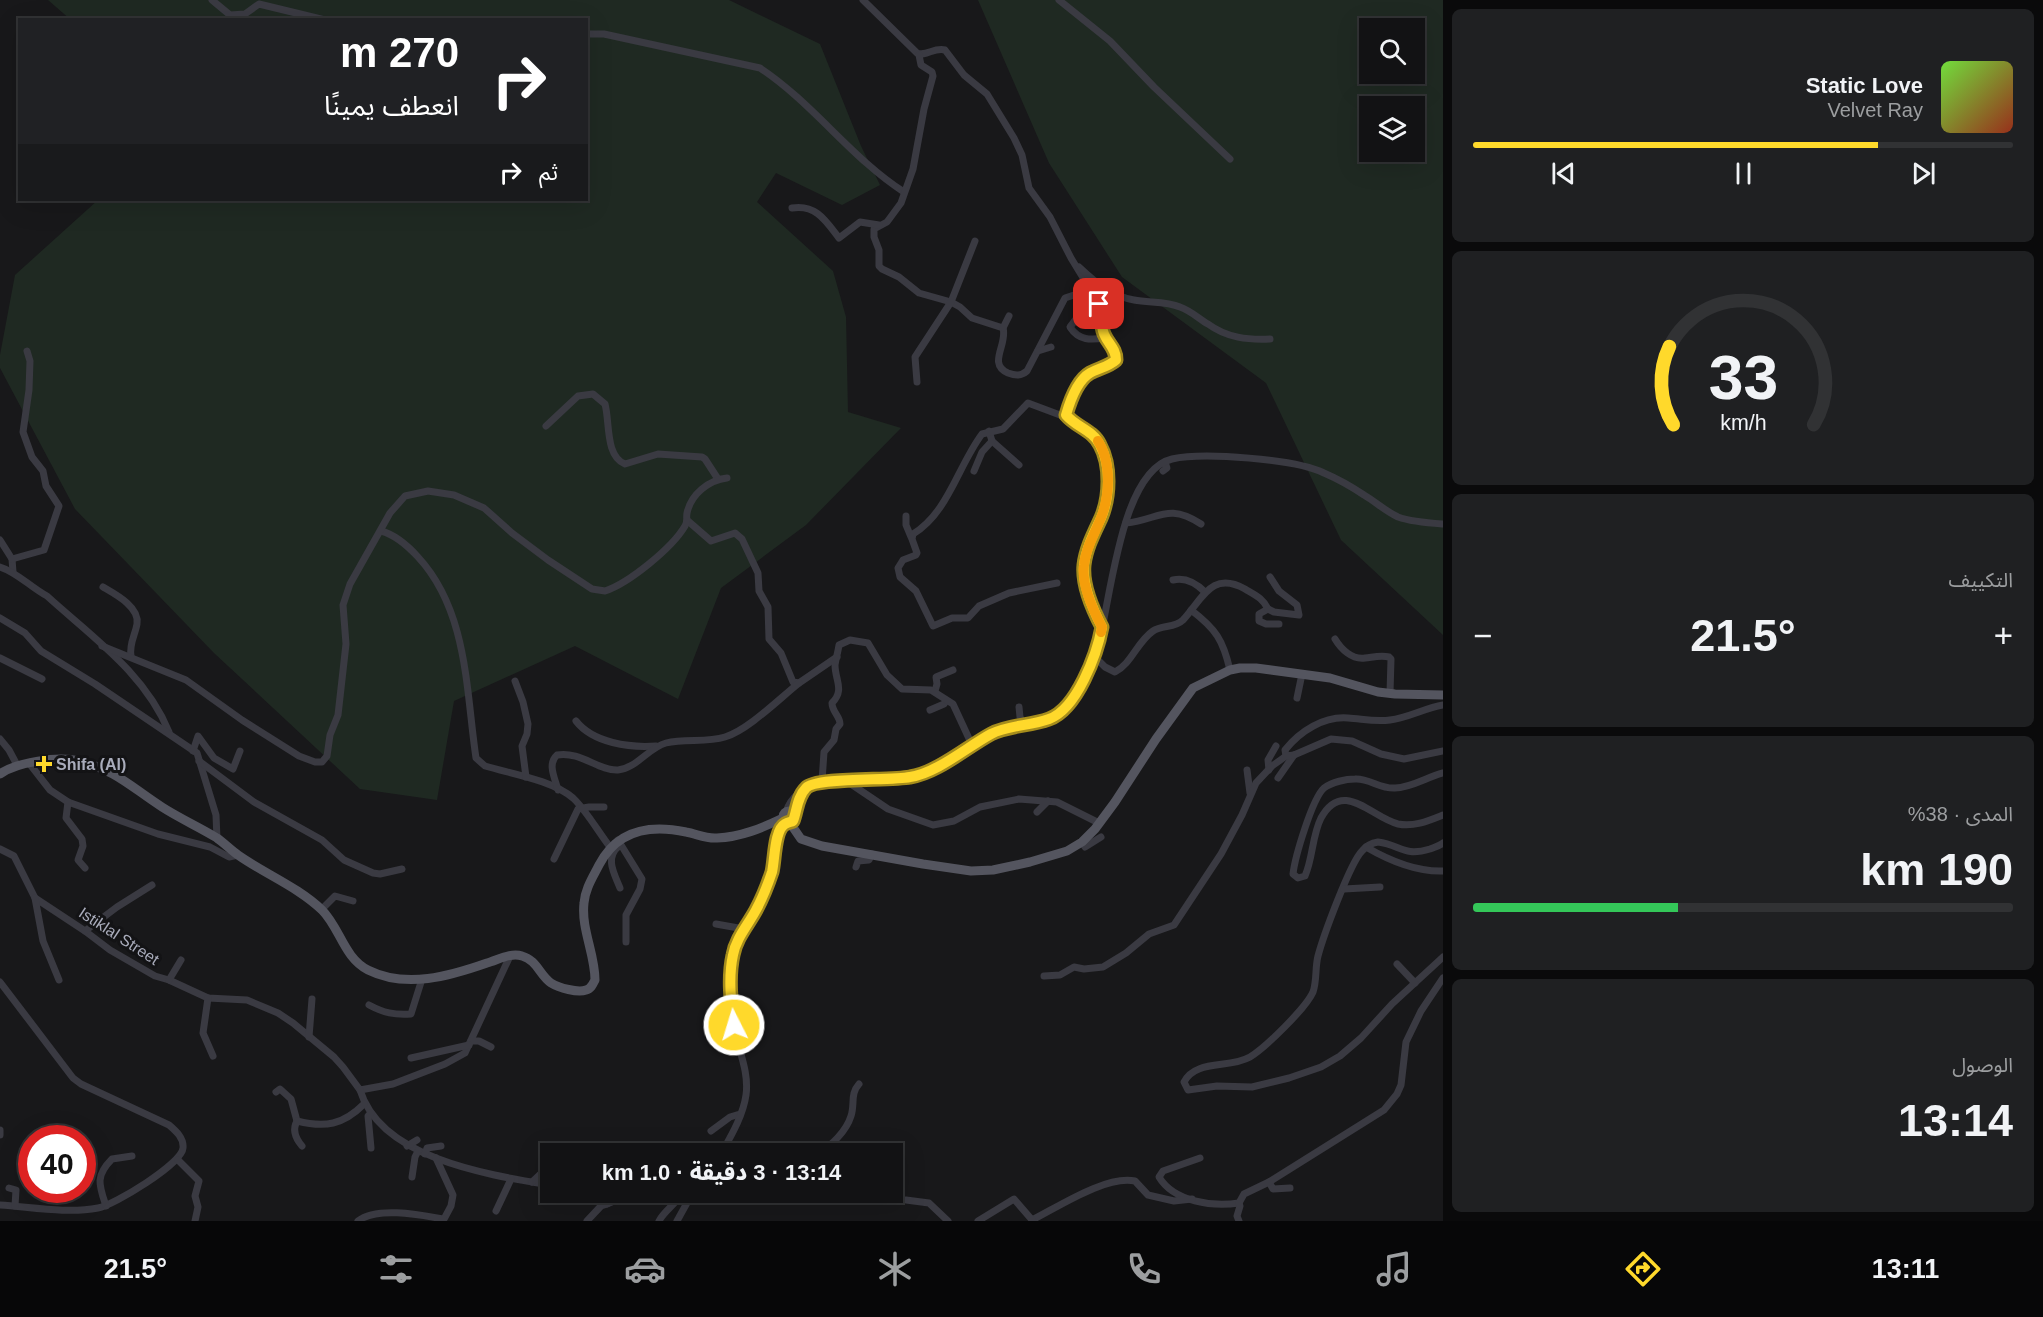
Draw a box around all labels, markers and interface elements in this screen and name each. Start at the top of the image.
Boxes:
map controls [1359,18,1425,162]
button: search [1359,18,1425,84]
text: 270 m [340,29,459,76]
icon: right [480,42,558,120]
text: Static Love [1806,73,1923,98]
text: انعطف يمينًا [324,91,459,121]
button: layers [1359,96,1425,162]
text: Velvet Ray [1827,99,1923,121]
icon: right [494,156,527,189]
icon: previous [1547,157,1580,190]
icon: pause [1727,157,1760,190]
icon: next [1907,157,1940,190]
text: ثم [539,160,558,185]
pin [1073,278,1124,329]
icon: arrive [1082,287,1115,320]
text: 33 [1708,343,1778,412]
text: km/h [1720,412,1766,436]
text: التكييف [1949,569,2013,591]
text: 21.5° [1690,610,1796,661]
text: − [1473,617,1492,654]
text: + [1994,617,2013,654]
place label: Shifa (Al) [56,756,126,773]
marker: Shifa (Al) [37,757,51,771]
text: المدى · 38% [1908,803,2013,825]
text: 190 km [1860,844,2013,895]
street label: Istiklal Street [76,904,162,968]
position arrow [702,993,766,1057]
text: الوصول [1952,1054,2013,1076]
text: 13:14 [1898,1095,2013,1146]
speed limit sign: 40 [18,1125,96,1203]
text: 13:14 · 3 دقيقة · 1.0 km [602,1160,841,1185]
icon: filters [375,1248,417,1290]
icon: car [624,1248,666,1290]
icon: climate [874,1248,916,1290]
icon: phone [1123,1248,1165,1290]
icon: music [1373,1248,1415,1290]
icon: directions [1622,1248,1664,1290]
text: 21.5° [104,1254,167,1284]
text: 13:11 [1872,1254,1939,1284]

